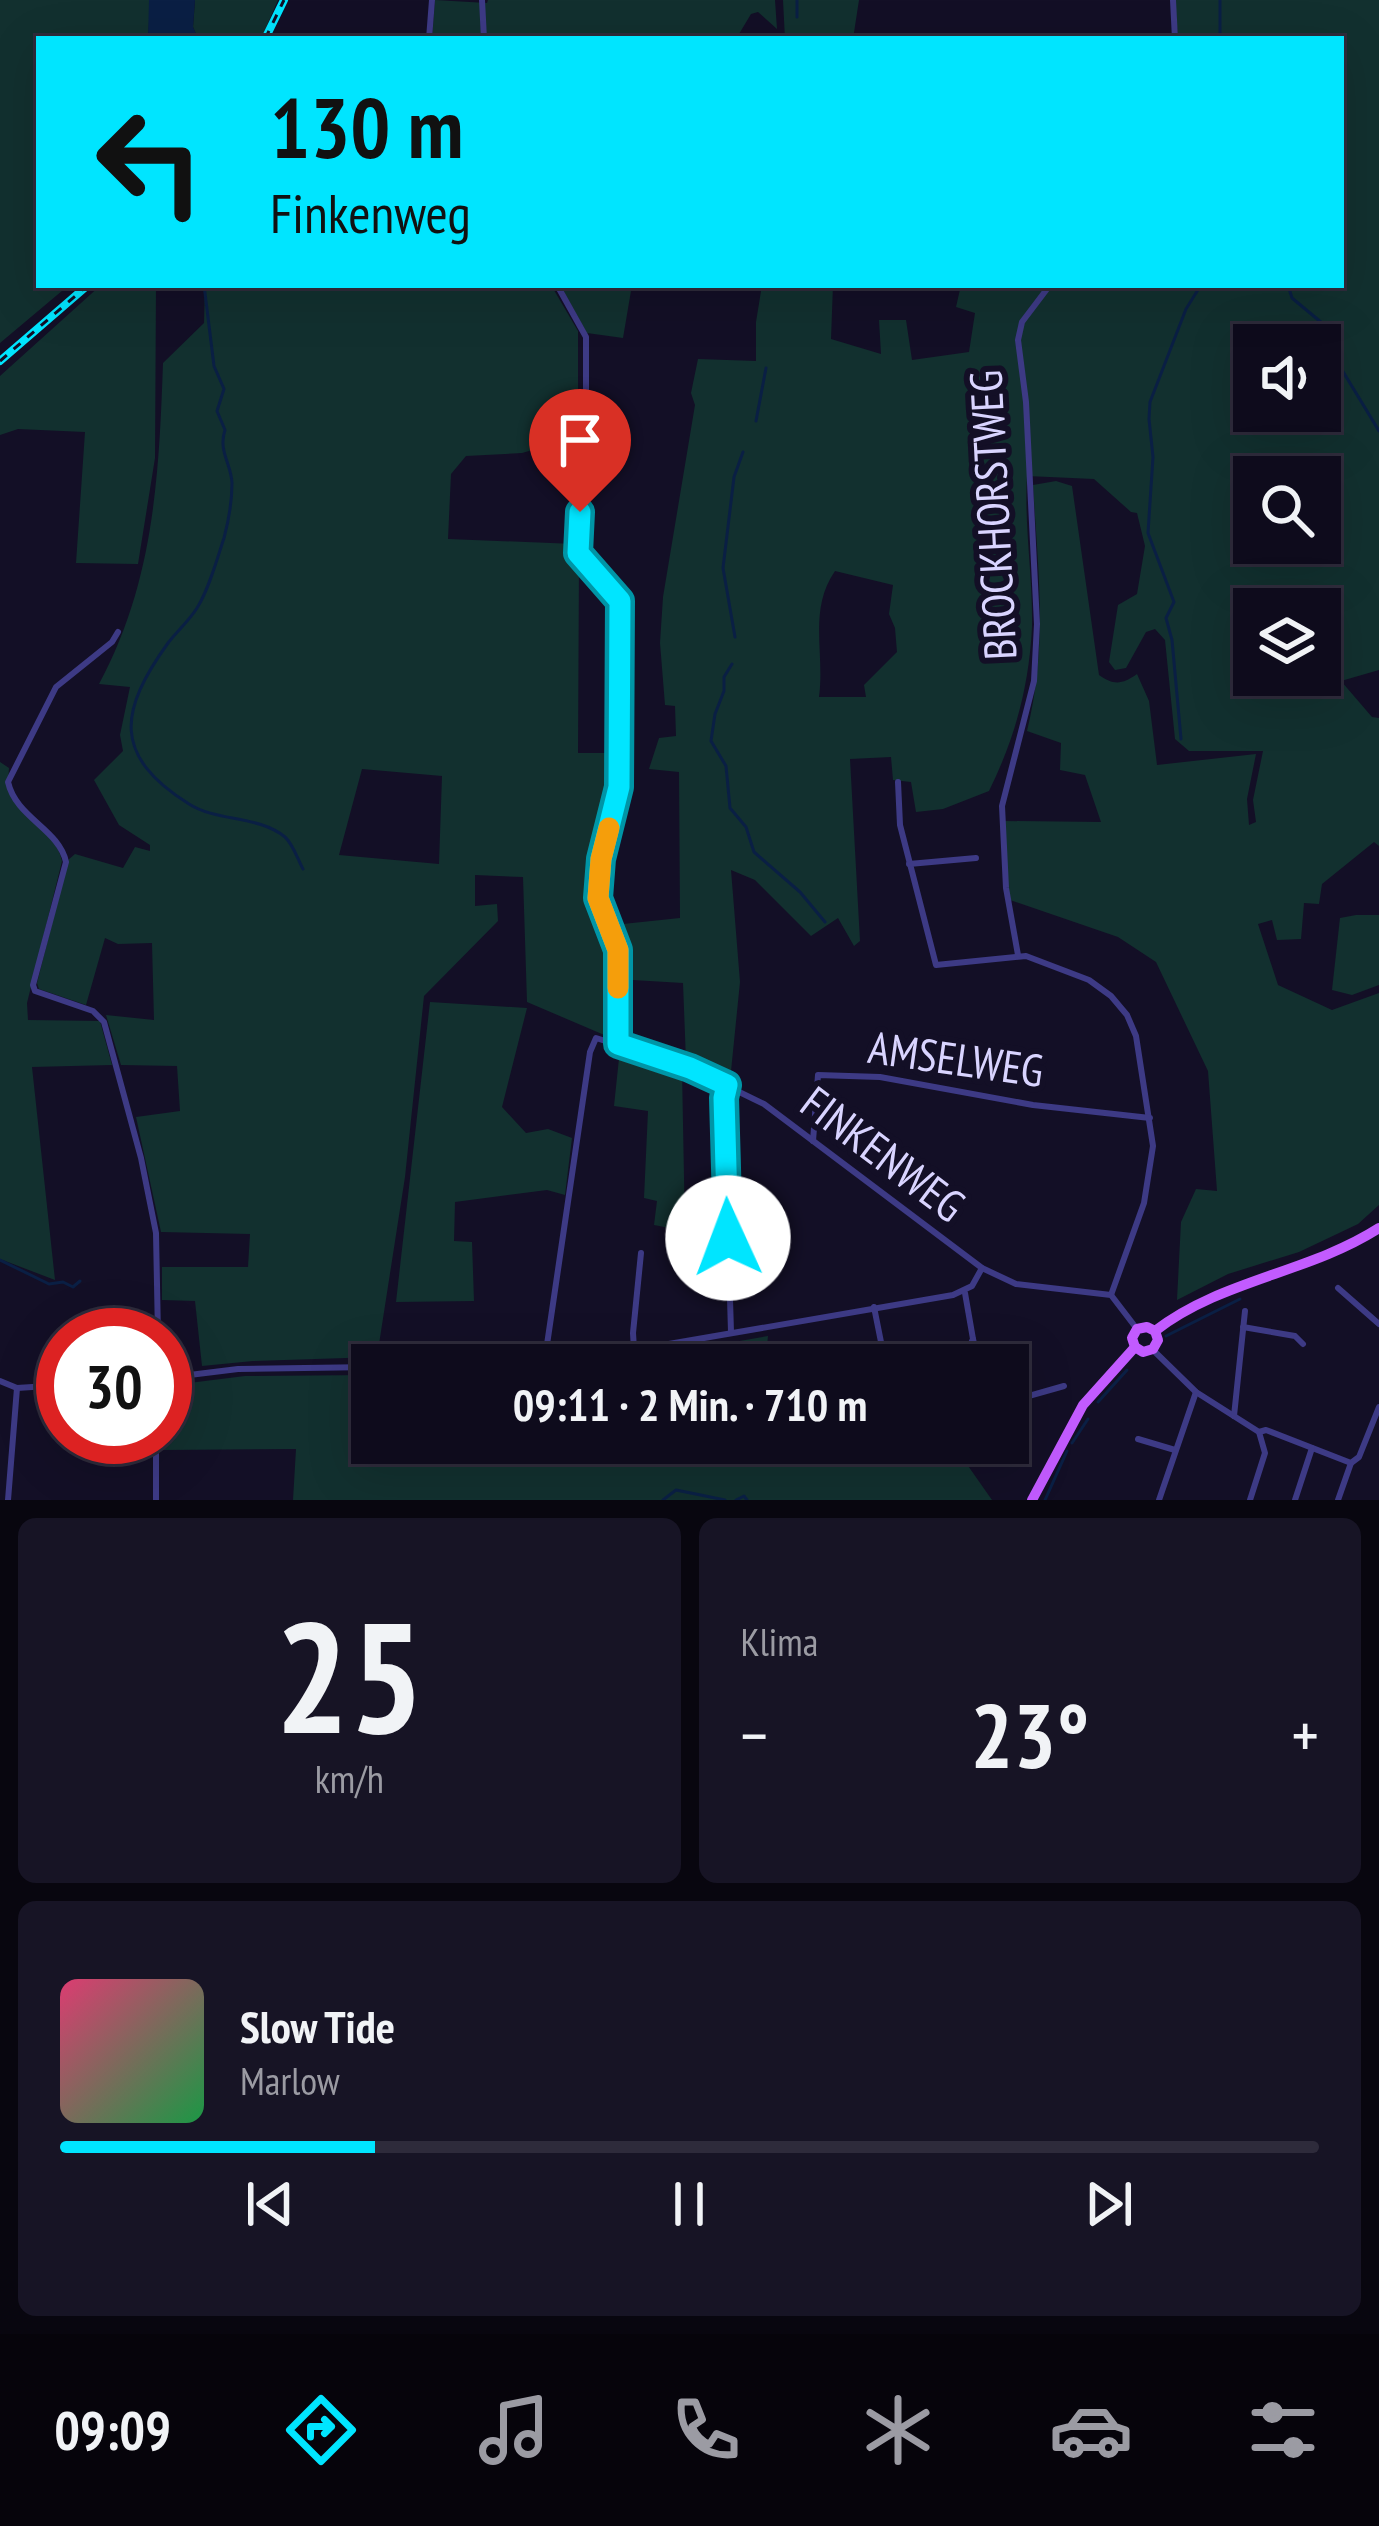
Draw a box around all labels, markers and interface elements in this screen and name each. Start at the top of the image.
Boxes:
text: 130 m [270,72,463,181]
icon: left [72,84,228,240]
text: Finkenweg [270,178,471,248]
map controls [1233,324,1341,696]
button: sound [1233,324,1341,432]
street label: BROCKHORSTWEG [955,369,1029,661]
pin [529,389,631,512]
icon: arrive [547,407,613,473]
button: search [1233,456,1341,564]
button: layers [1233,588,1341,696]
street label: AMSELWEG [865,1017,1047,1099]
street label: FINKENWEG [790,1073,977,1234]
position arrow [665,1175,791,1301]
speed limit sign: 30 [36,1308,192,1464]
text: 09:11 · 2 Min. · 710 m [513,1375,867,1433]
text: 25 [275,1574,424,1776]
text: Klima [741,1616,818,1667]
text: 23° [970,1676,1089,1793]
text: − [741,1692,768,1777]
text: + [1292,1692,1319,1777]
text: km/h [315,1753,384,1804]
text: Slow Tide [240,1997,395,2055]
text: Marlow [240,2055,340,2106]
icon: previous [237,2171,303,2237]
icon: pause [656,2171,722,2237]
icon: next [1076,2171,1142,2237]
icon: directions [279,2388,363,2472]
icon: music [472,2388,556,2472]
icon: phone [664,2388,748,2472]
icon: climate [856,2388,940,2472]
icon: car [1049,2388,1133,2472]
icon: filters [1241,2388,1325,2472]
text: 09:09 [54,2395,171,2465]

